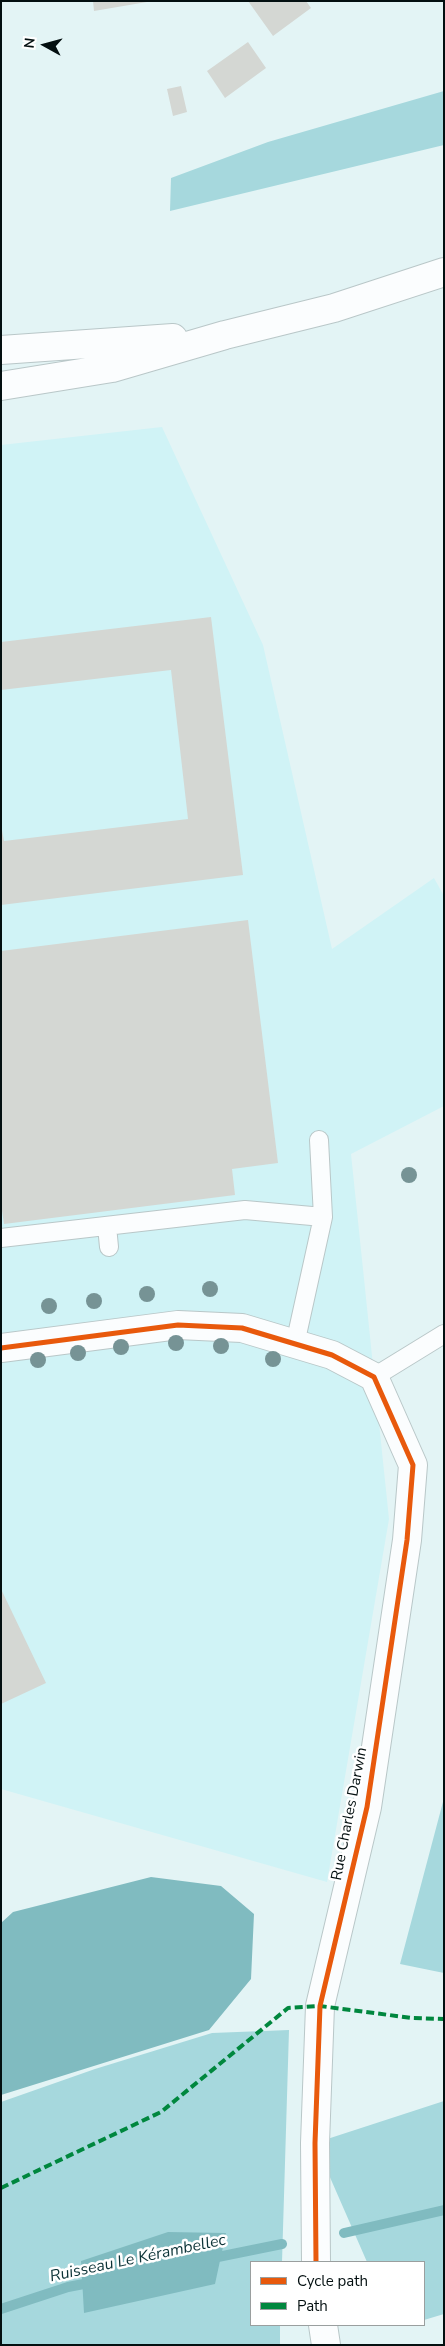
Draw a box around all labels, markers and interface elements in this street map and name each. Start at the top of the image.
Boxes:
north arrow [20,20,70,70]
text: N [20,37,40,49]
street label: Rue Charles Darwin [328,1746,372,1882]
water label: Ruisseau Le Kérambellec [48,2231,228,2287]
legend [250,2261,425,2326]
text: Cycle path [297,2271,368,2291]
text: Path [297,2296,328,2316]

